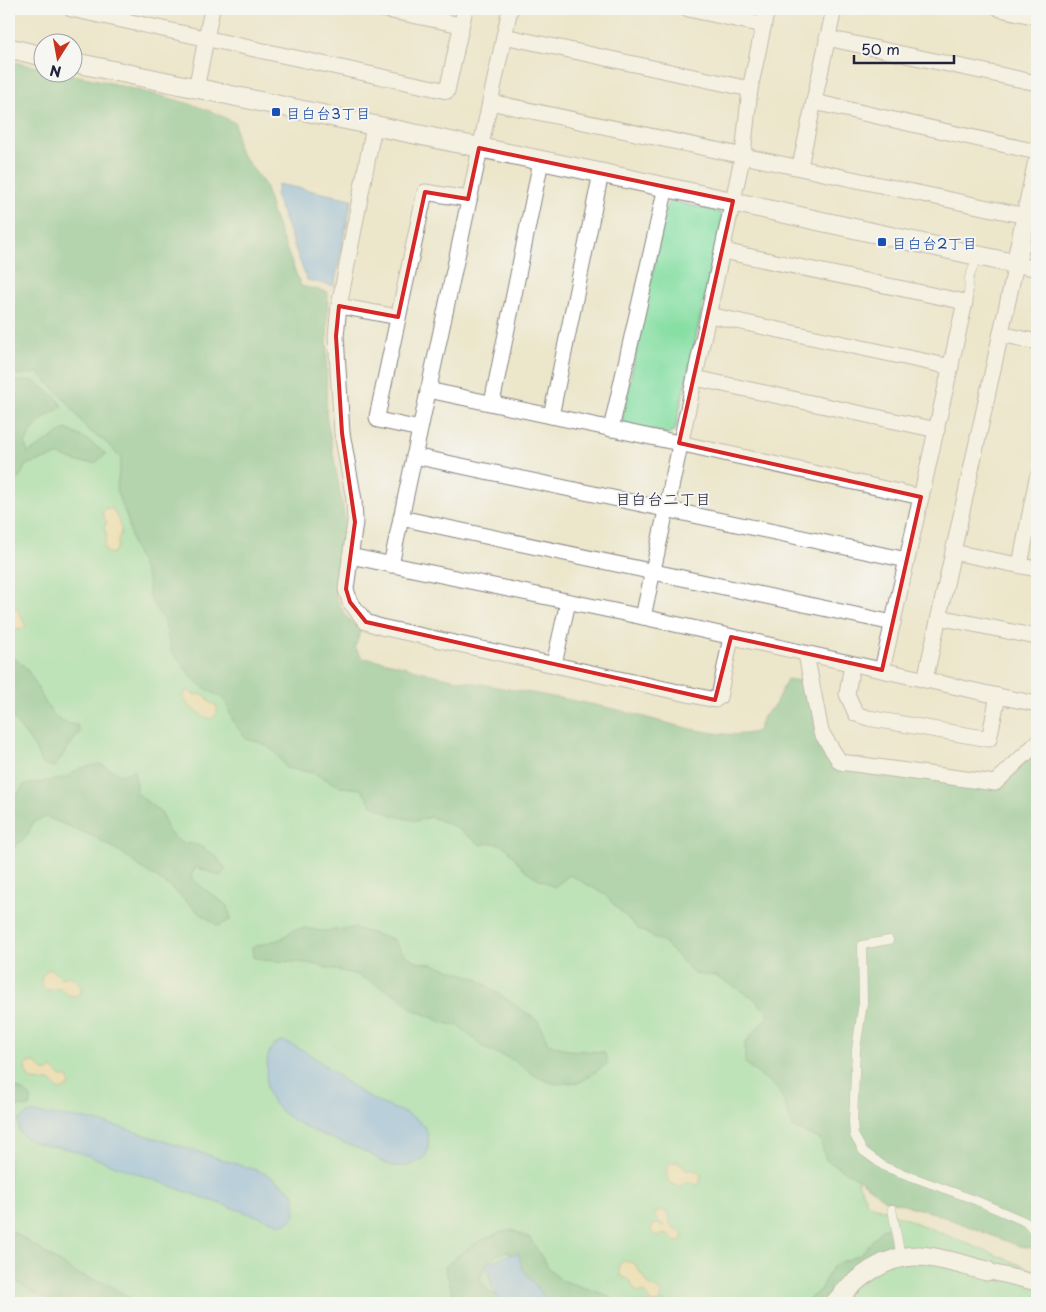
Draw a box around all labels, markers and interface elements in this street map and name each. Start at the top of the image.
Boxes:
north arrow [32,32,82,82]
scale bar [854,32,954,64]
text: 50 m [861,37,900,60]
text: N [48,60,63,83]
place label: 目白台3丁目 [286,101,371,124]
marker: 目白台3丁目 [270,106,282,118]
place label: 目白台2丁目 [892,231,978,254]
marker: 目白台2丁目 [876,236,888,248]
district label: 目白台二丁目 [615,486,711,510]

